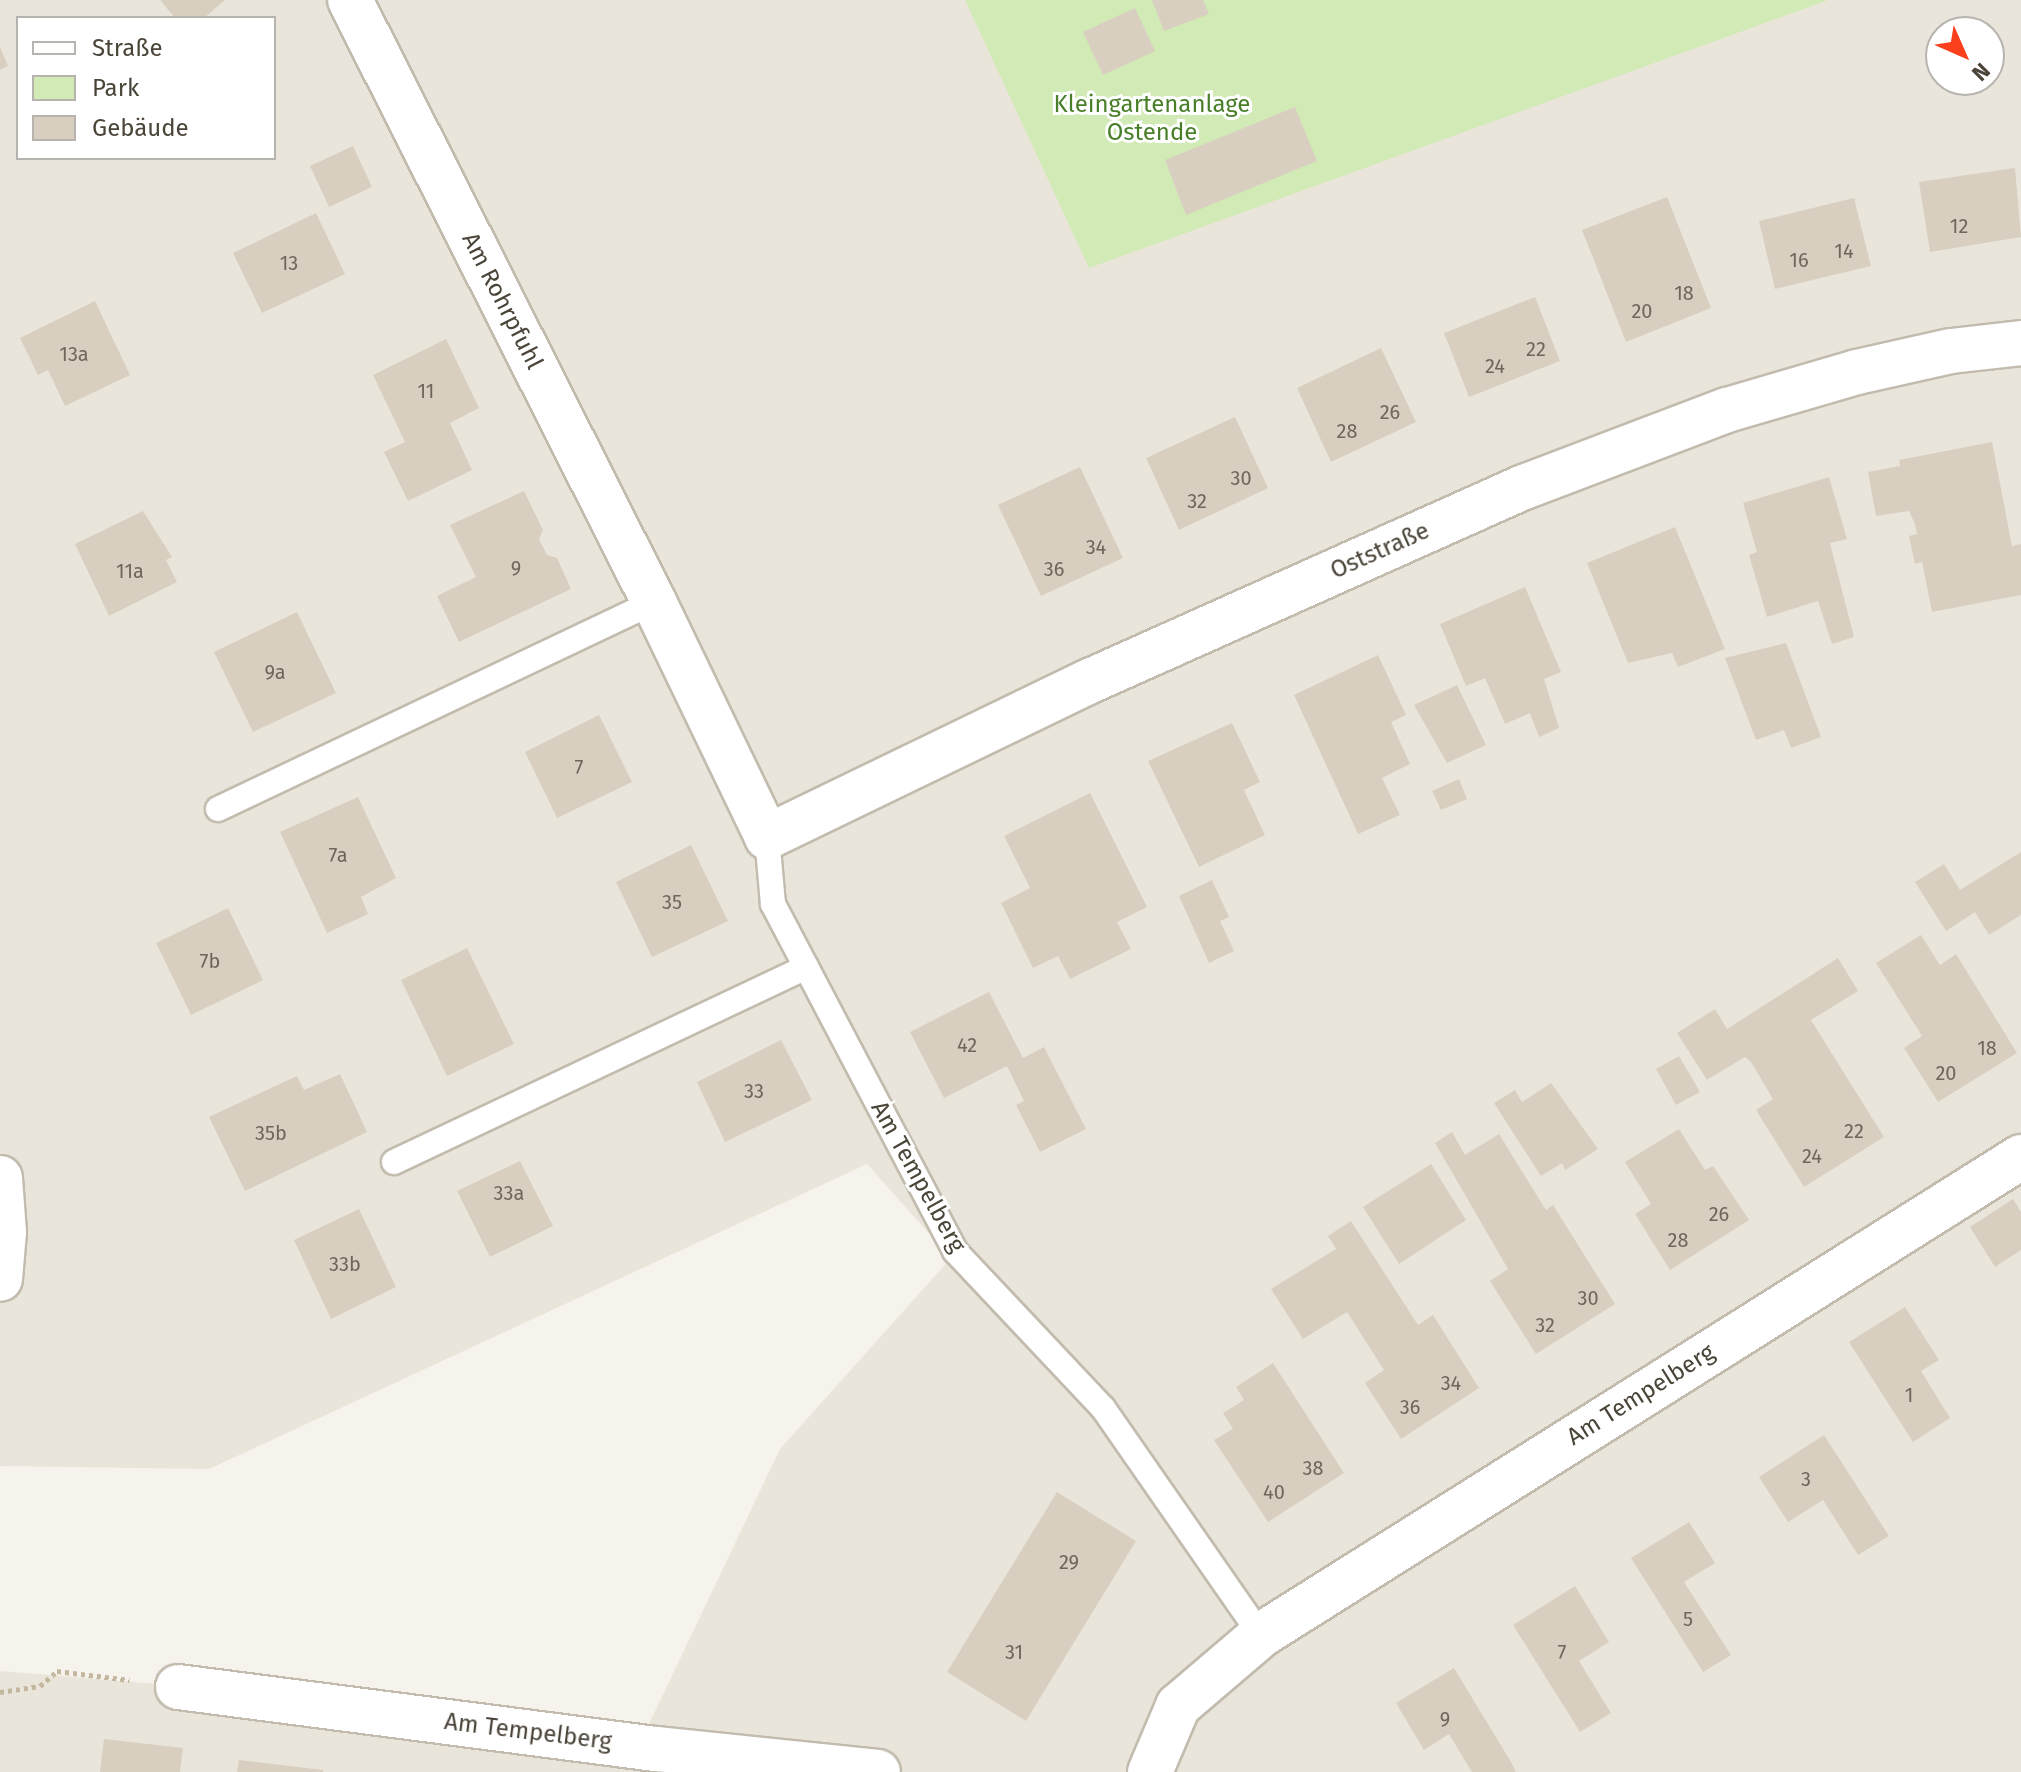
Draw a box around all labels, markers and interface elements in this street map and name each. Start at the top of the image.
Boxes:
legend [16,16,276,160]
north arrow [1925,16,2005,96]
text: Straße [92,34,163,62]
text: N [1966,57,1996,87]
text: Park [92,74,139,102]
park label: Kleingartenanlage Ostende [1054,91,1250,147]
text: Gebäude [92,114,189,142]
house number: 12 [1950,214,1968,238]
street label: Am Rohrpfuhl [455,228,549,374]
house number: 14 [1834,239,1854,263]
house number: 16 [1789,248,1809,272]
house number: 13 [280,251,298,275]
house number: 18 [1674,281,1694,305]
house number: 20 [1631,299,1653,323]
house number: 22 [1526,337,1546,361]
house number: 13a [59,342,89,366]
house number: 24 [1485,354,1505,378]
house number: 11 [417,379,435,403]
house number: 26 [1380,400,1400,424]
house number: 28 [1337,419,1357,443]
house number: 30 [1230,466,1252,490]
house number: 32 [1187,489,1207,513]
street label: Oststraße [1326,516,1434,586]
house number: 34 [1086,535,1106,559]
house number: 9 [511,556,521,580]
house number: 36 [1044,557,1064,581]
house number: 11a [116,559,144,583]
house number: 9a [264,660,286,684]
house number: 7 [575,755,583,779]
house number: 7a [328,843,348,867]
house number: 35 [662,890,682,914]
house number: 7b [200,949,220,973]
house number: 42 [957,1033,977,1057]
house number: 18 [1977,1036,1997,1060]
house number: 20 [1935,1061,1957,1085]
house number: 33 [744,1079,764,1103]
street label: Am Tempelberg [865,1096,971,1258]
house number: 22 [1844,1119,1864,1143]
house number: 35b [255,1121,287,1145]
house number: 24 [1802,1144,1822,1168]
house number: 33a [494,1181,524,1205]
house number: 26 [1709,1202,1729,1226]
house number: 28 [1668,1228,1688,1252]
house number: 33b [329,1252,361,1276]
house number: 30 [1577,1286,1599,1310]
house number: 32 [1535,1313,1555,1337]
street label: Am Tempelberg [1562,1338,1720,1452]
house number: 34 [1441,1371,1461,1395]
house number: 1 [1905,1383,1913,1407]
house number: 36 [1400,1395,1420,1419]
house number: 38 [1303,1456,1323,1480]
house number: 3 [1801,1467,1811,1491]
house number: 40 [1263,1480,1285,1504]
house number: 29 [1059,1550,1079,1574]
house number: 5 [1683,1607,1693,1631]
house number: 31 [1005,1640,1023,1664]
house number: 7 [1558,1640,1566,1664]
street label: Am Tempelberg [443,1707,613,1757]
house number: 9 [1440,1707,1450,1731]

